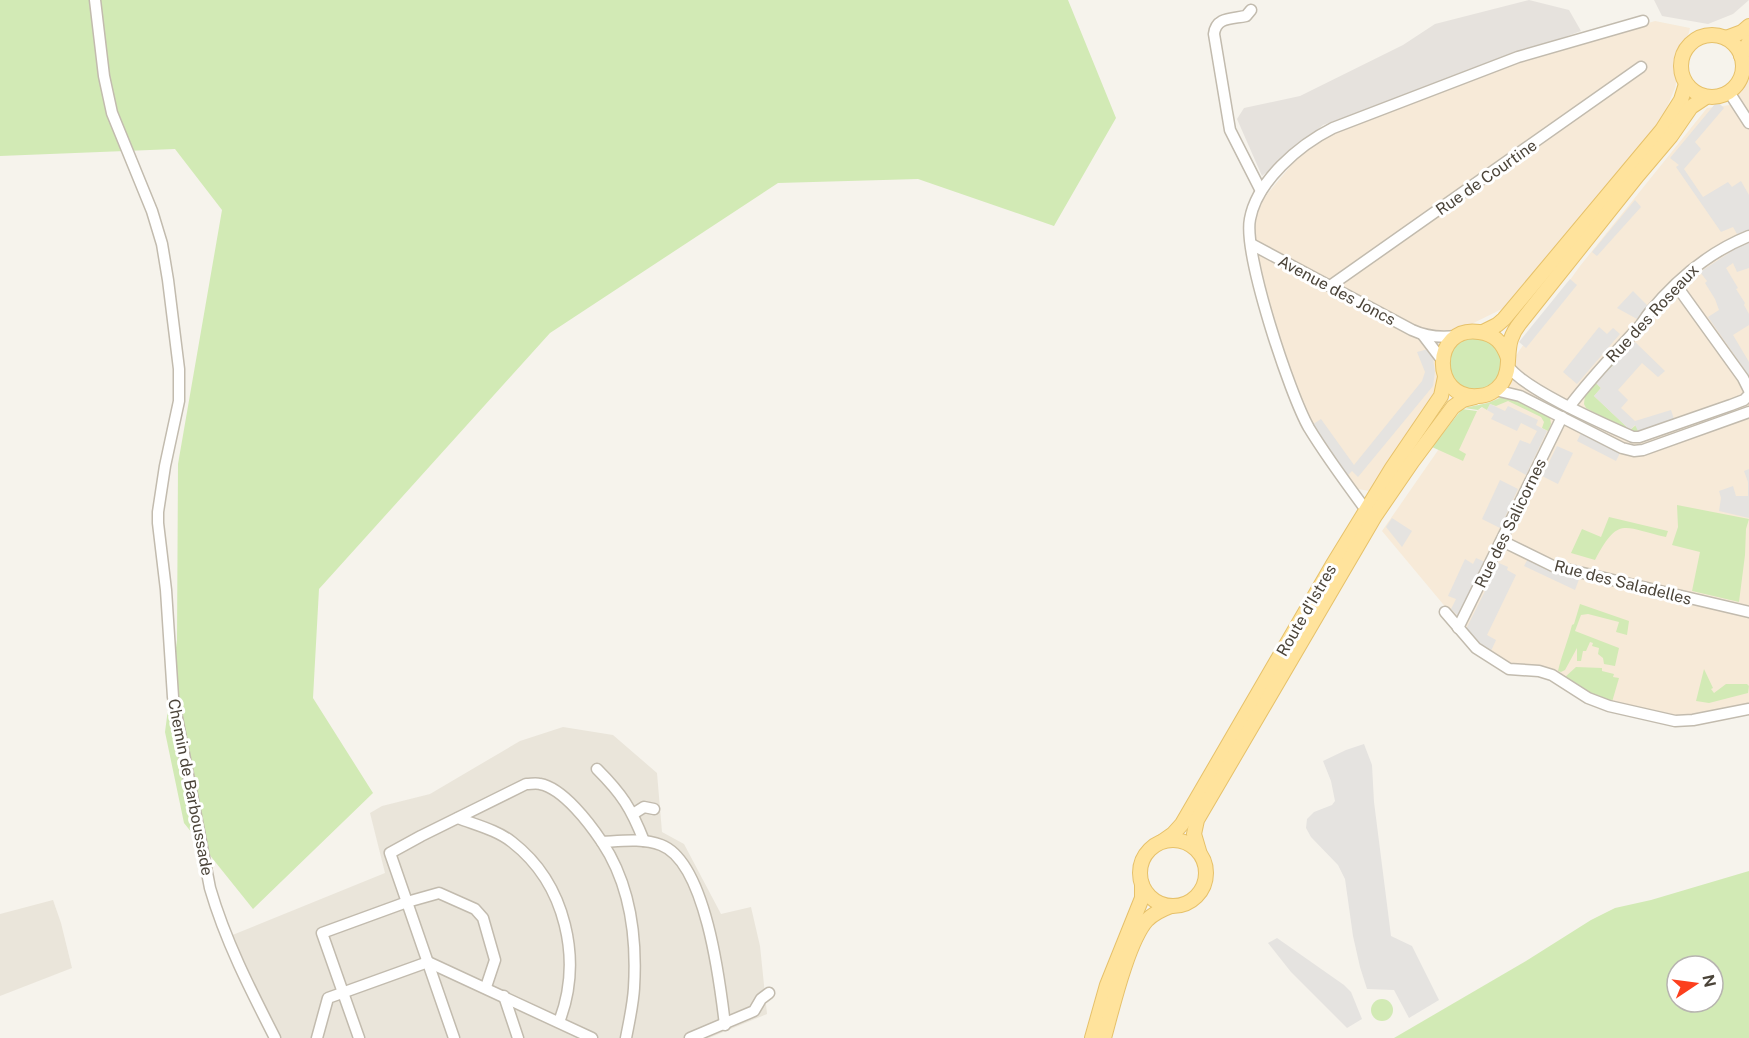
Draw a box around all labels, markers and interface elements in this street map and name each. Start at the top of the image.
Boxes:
street label: Rue de Courtine [1432,135,1540,219]
street label: Avenue des Joncs [1275,251,1399,329]
street label: Rue des Roseaux [1602,260,1703,366]
street label: Rue des Salicornes [1471,455,1550,591]
street label: Rue des Saladelles [1552,556,1694,609]
street label: Route d'Istres [1273,561,1340,660]
street label: Chemin de Barboussade [164,697,217,877]
north arrow [1665,954,1725,1014]
text: N [1698,973,1720,989]

